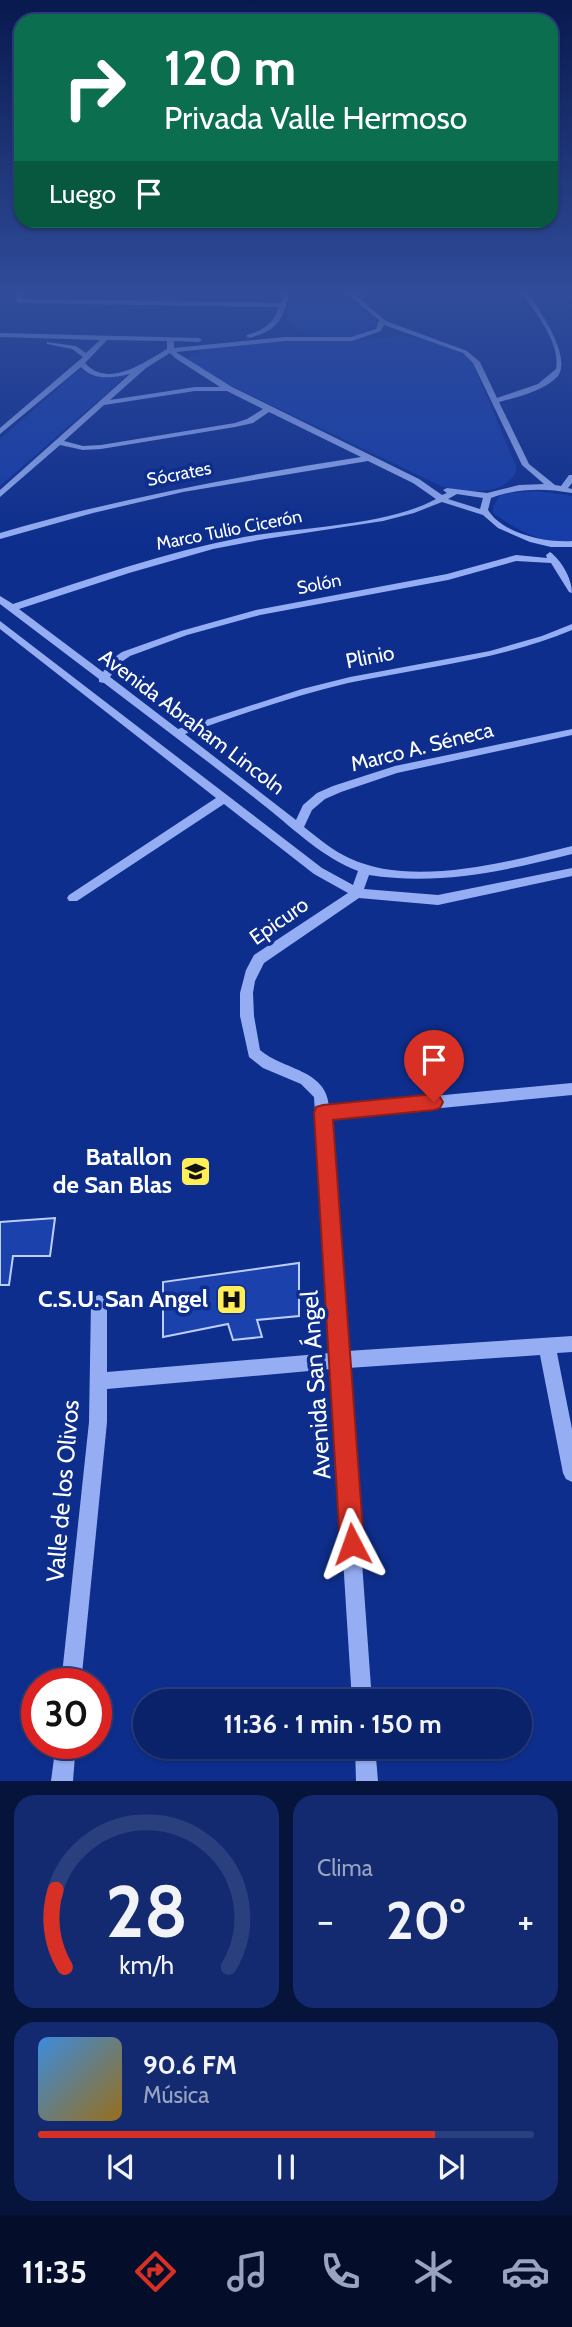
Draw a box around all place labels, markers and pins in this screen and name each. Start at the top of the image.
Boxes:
pin [404,1030,464,1102]
place label: Batallon de San Blas [53,1142,172,1199]
school or university icon: Batallon de San Blas [178,1154,212,1188]
hospital icon: C.S.U. San Angel [214,1282,248,1316]
place label: C.S.U. San Angel [38,1284,208,1313]

